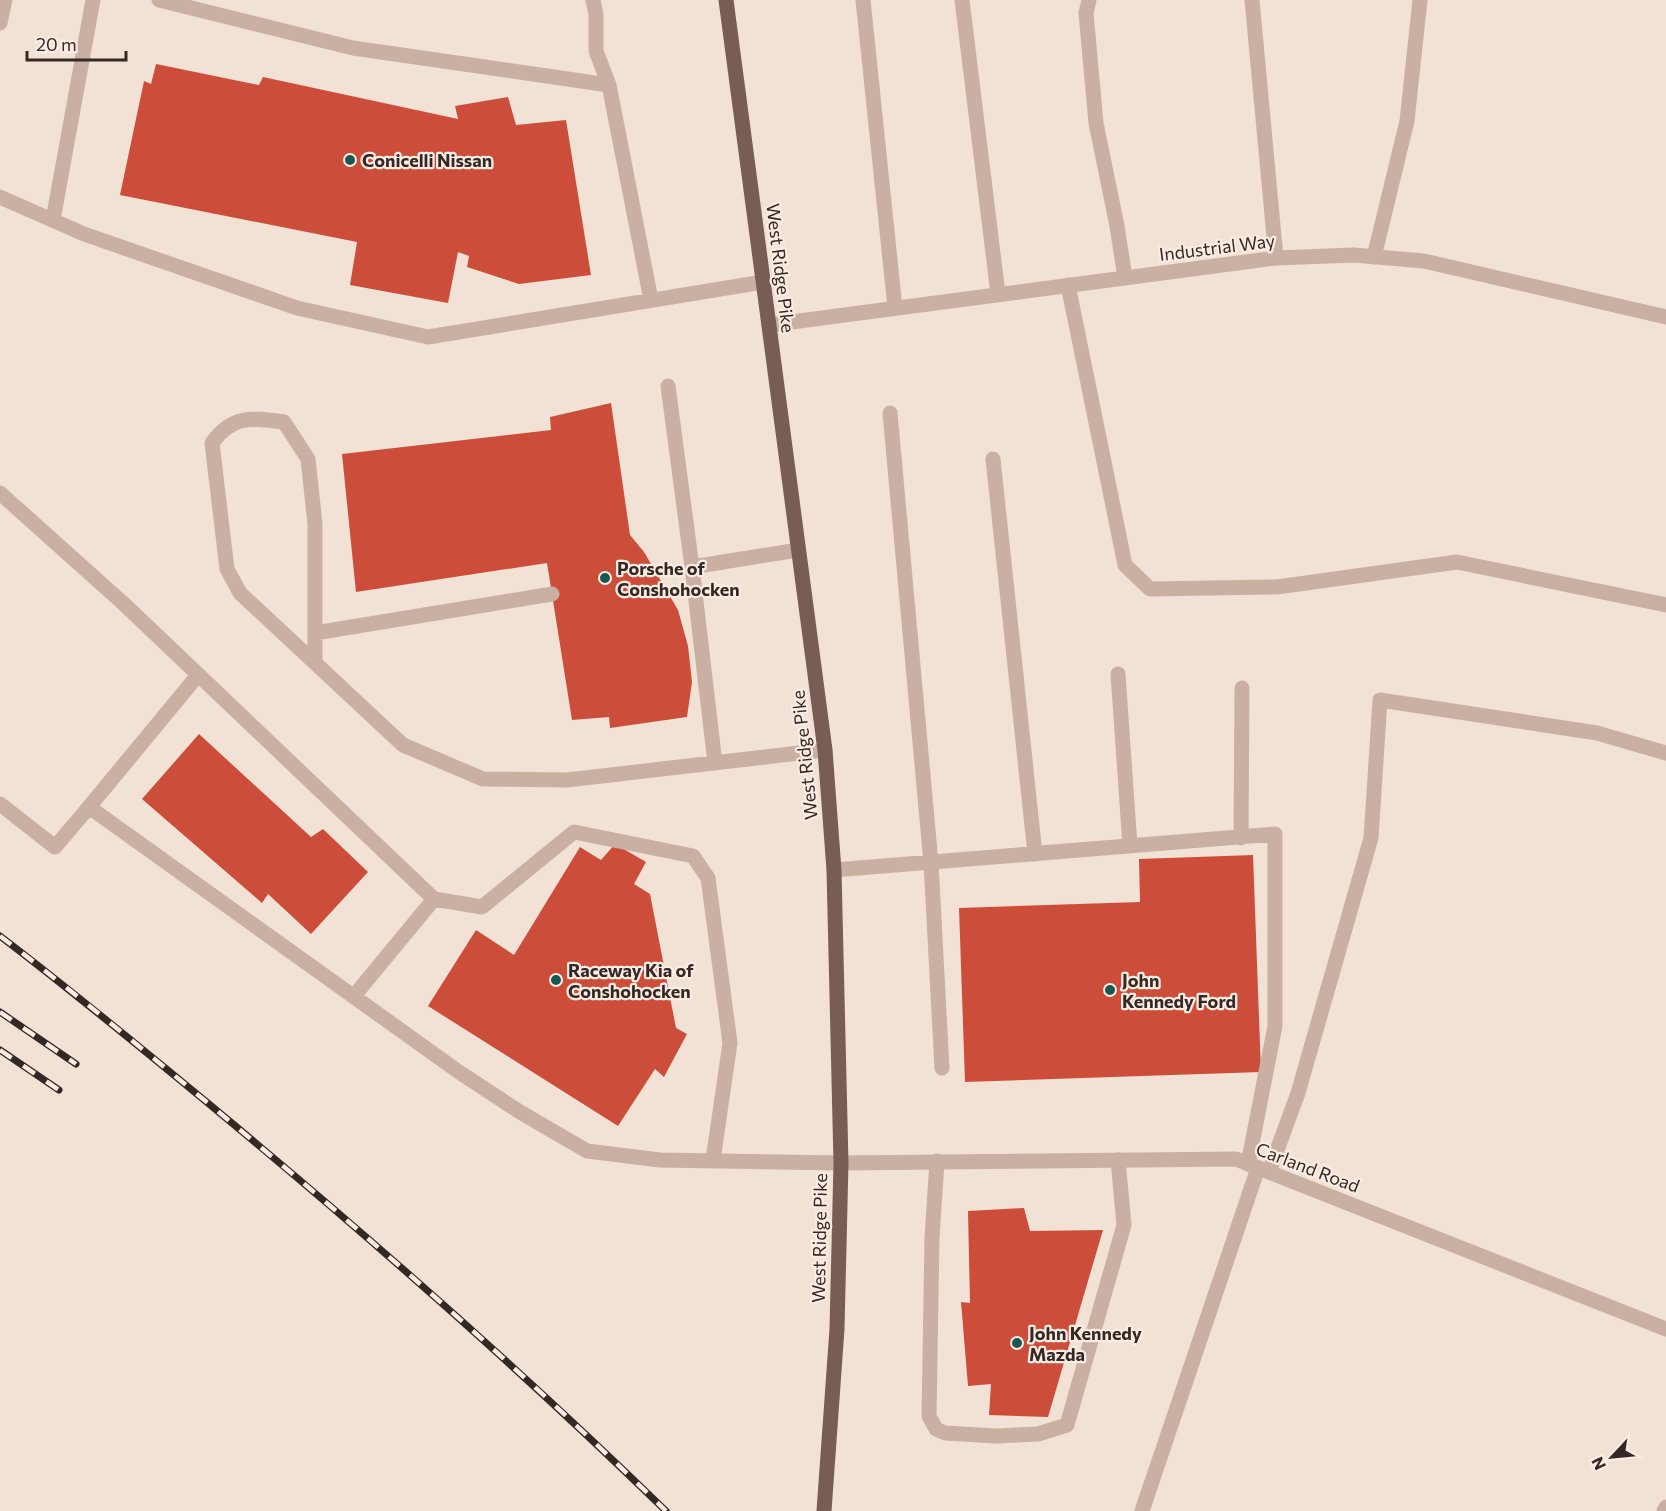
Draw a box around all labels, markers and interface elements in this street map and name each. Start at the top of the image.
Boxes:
scale bar [27,24,126,62]
text: 20 m [36,33,77,55]
place label: Conicelli Nissan [362,149,492,171]
marker: Conicelli Nissan [343,153,357,167]
street label: West Ridge Pike [762,202,800,334]
street label: Industrial Way [1158,229,1276,265]
place label: Porsche of Conshohocken [617,557,740,600]
marker: Porsche of Conshohocken [598,571,612,585]
street label: West Ridge Pike [786,689,822,821]
place label: Raceway Kia of Conshohocken [568,959,694,1002]
place label: John Kennedy Ford [1122,969,1236,1012]
marker: Raceway Kia of Conshohocken [549,973,563,987]
marker: John Kennedy Ford [1103,983,1117,997]
street label: Carland Road [1253,1137,1363,1197]
street label: West Ridge Pike [807,1173,831,1303]
place label: John Kennedy Mazda [1029,1322,1142,1365]
marker: John Kennedy Mazda [1010,1336,1024,1350]
north arrow [1582,1427,1642,1487]
text: N [1587,1454,1609,1473]

